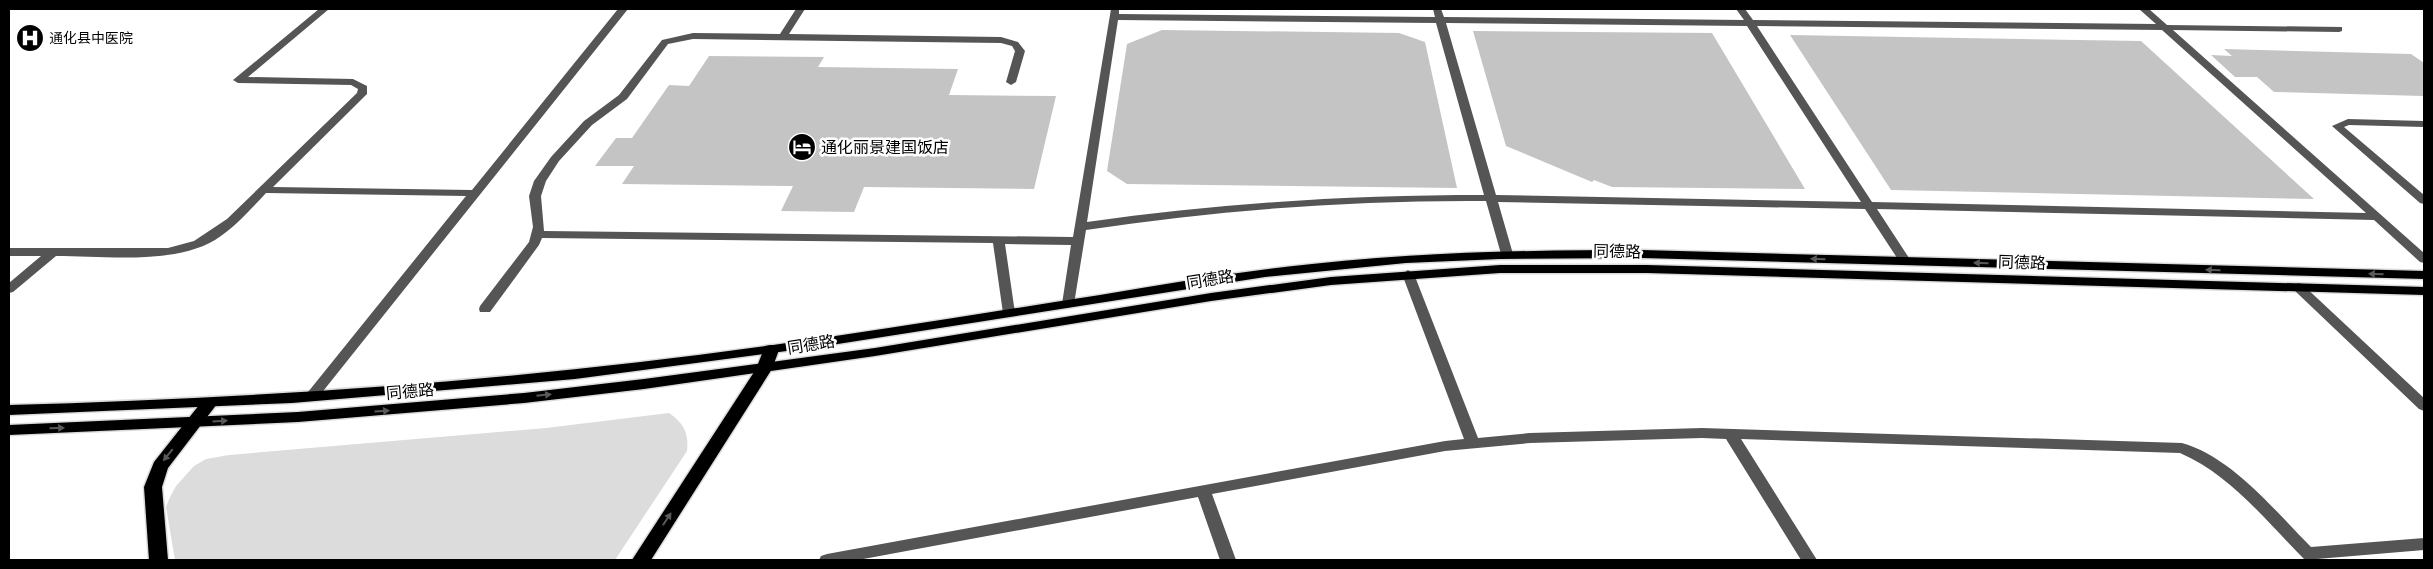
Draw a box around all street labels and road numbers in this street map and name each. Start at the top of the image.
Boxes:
street label: 同德路 [1593,241,1641,263]
street label: 同德路 [1998,251,2046,275]
street label: 同德路 [1185,265,1236,295]
street label: 同德路 [786,330,837,360]
street label: 同德路 [385,379,435,405]

